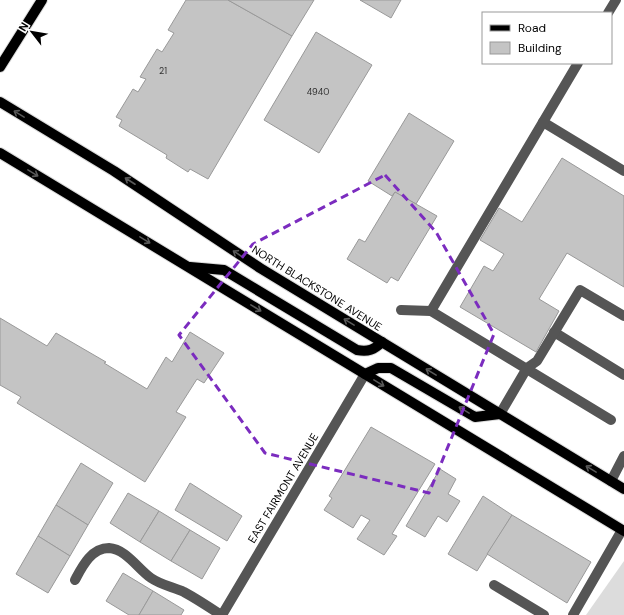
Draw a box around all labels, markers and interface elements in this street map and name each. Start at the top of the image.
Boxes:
north arrow [12,12,52,52]
legend [482,12,612,64]
text: N [15,20,31,34]
text: Road [518,20,546,36]
text: Building [518,40,562,56]
house number: 21 [159,65,167,77]
house number: 4940 [307,86,329,98]
one-way arrow [13,109,25,117]
one-way arrow [27,169,38,177]
one-way arrow [125,177,136,185]
one-way arrow [139,237,151,245]
street label: NORTH BLACKSTONE AVENUE [249,242,385,334]
one-way arrow [233,250,244,258]
one-way arrow [250,304,262,312]
one-way arrow [344,318,355,326]
one-way arrow [426,368,437,376]
one-way arrow [373,379,385,387]
one-way arrow [458,406,470,414]
street label: EAST FAIRMONT AVENUE [245,431,321,545]
one-way arrow [585,464,597,472]

